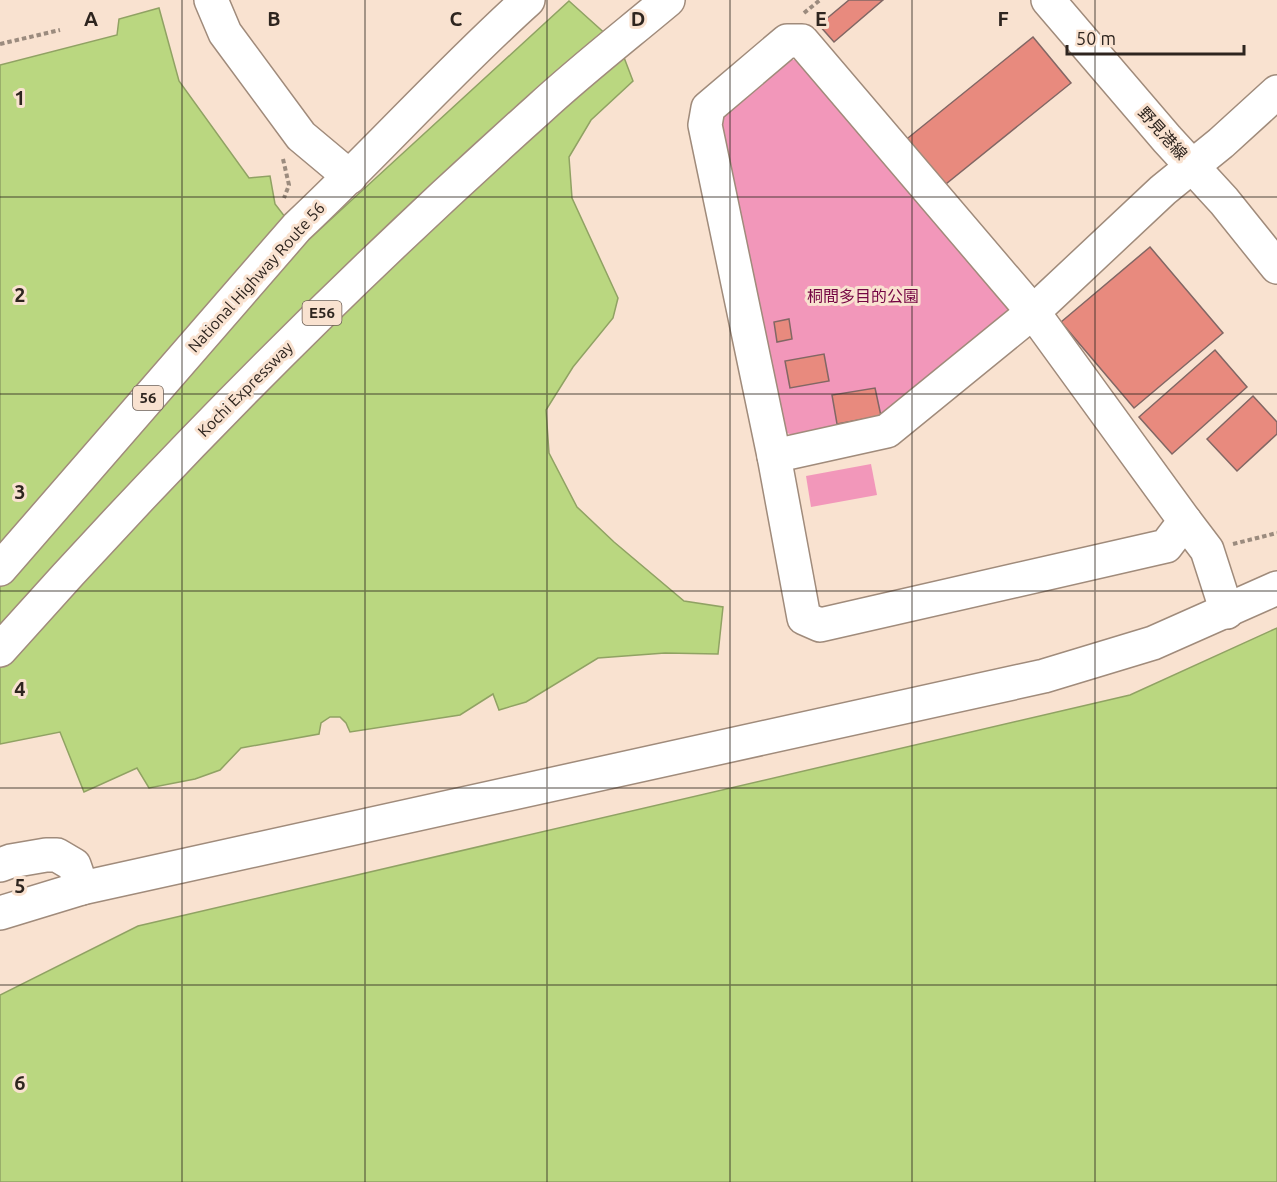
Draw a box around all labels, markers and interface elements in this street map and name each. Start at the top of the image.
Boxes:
text: A [84,7,98,30]
text: B [267,7,281,30]
text: C [450,7,463,30]
text: D [631,7,645,30]
text: E [815,7,827,30]
text: F [997,7,1009,30]
scale bar [1067,18,1244,56]
text: 50 m [1076,28,1116,48]
text: 1 [14,86,26,109]
street label: 野見港線 [1135,103,1191,163]
street label: National Highway Route 56 [184,199,328,355]
text: 2 [14,283,26,306]
park label: 桐間多目的公園 [807,287,919,305]
road number: E56 [302,301,342,325]
street label: Kochi Expressway [194,338,296,440]
road number: 56 [133,386,163,410]
text: 3 [14,480,26,503]
text: 4 [14,677,26,700]
text: 5 [14,874,26,897]
text: 6 [14,1071,26,1094]

